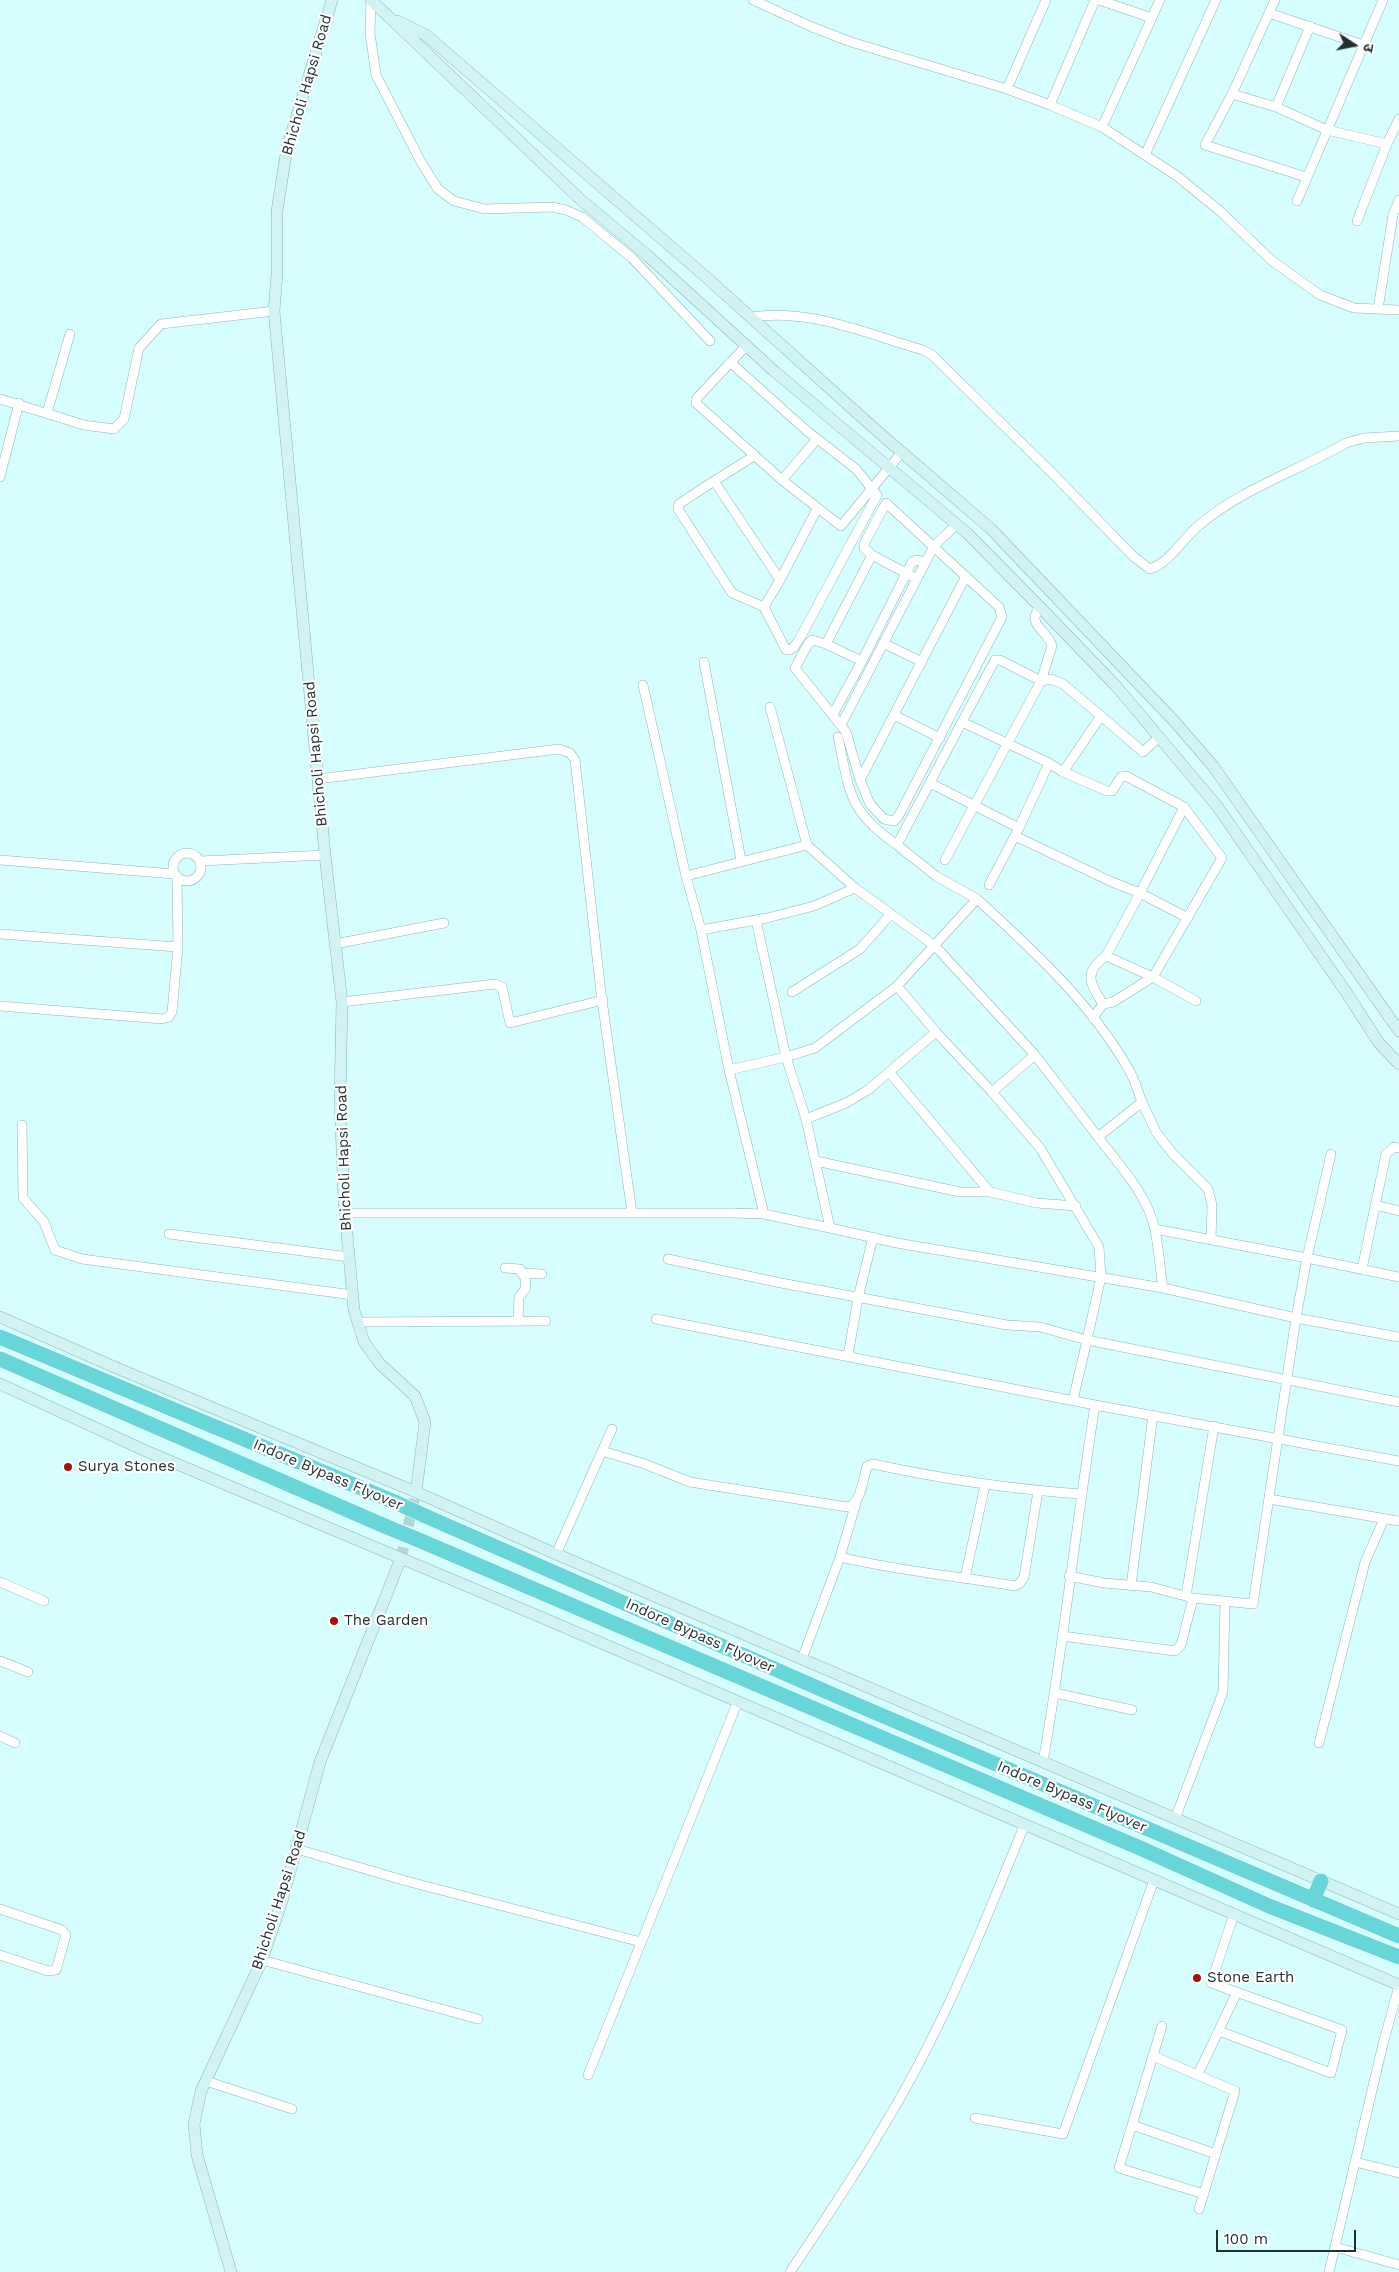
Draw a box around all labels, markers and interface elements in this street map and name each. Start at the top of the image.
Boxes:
street label: Bhicholi Hapsi Road [278,12,336,158]
north arrow [1329,20,1379,70]
text: उ [1360,42,1377,53]
street label: Bhicholi Hapsi Road [301,681,331,827]
street label: Bhicholi Hapsi Road [332,1085,356,1231]
street label: Indore Bypass Flyover [251,1435,405,1515]
place label: Surya Stones [78,1458,175,1476]
marker: Surya Stones [62,1461,74,1473]
street label: Indore Bypass Flyover [623,1595,777,1677]
place label: The Garden [344,1612,428,1630]
marker: The Garden [328,1615,340,1627]
street label: Indore Bypass Flyover [995,1757,1149,1837]
street label: Bhicholi Hapsi Road [248,1828,310,1972]
place label: Stone Earth [1207,1969,1294,1987]
marker: Stone Earth [1191,1972,1203,1984]
scale bar [1219,2220,1359,2252]
text: 100 m [1224,2230,1268,2248]

